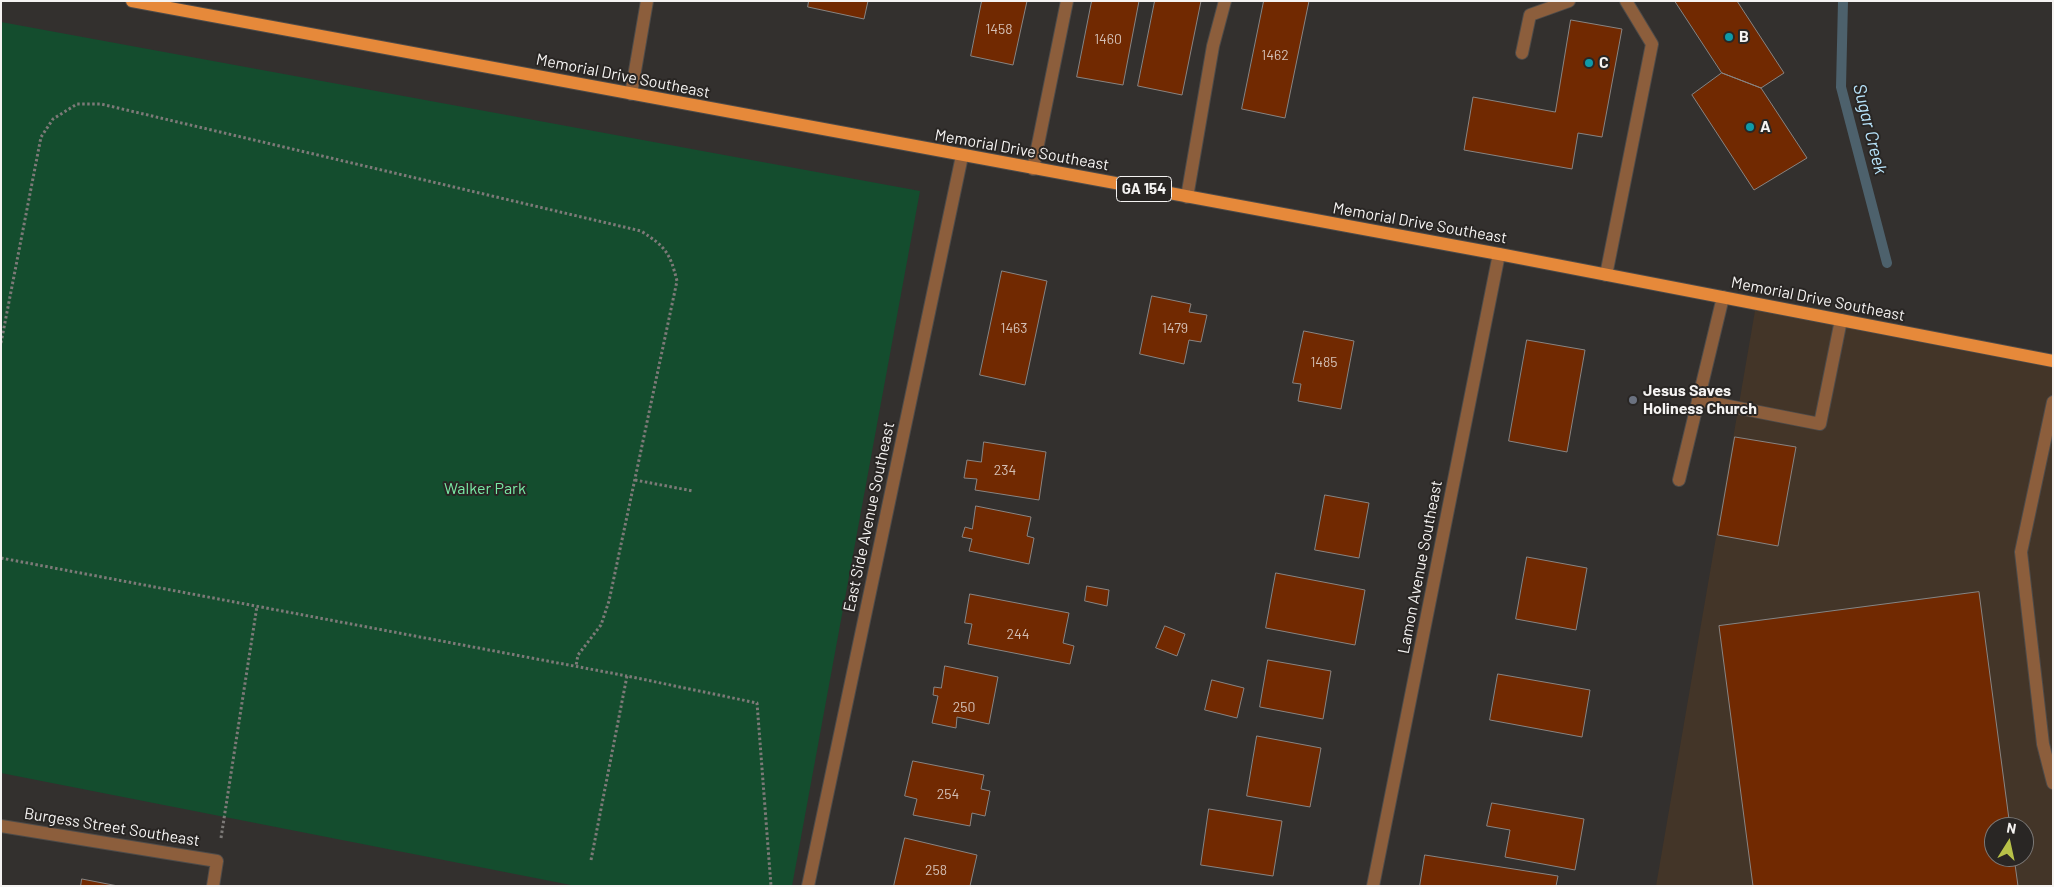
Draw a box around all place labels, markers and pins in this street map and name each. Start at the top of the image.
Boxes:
place label: B [1739,27,1749,47]
marker: B [1723,31,1735,43]
place label: C [1599,53,1609,73]
marker: C [1583,57,1595,69]
place label: A [1760,117,1771,137]
marker: A [1744,121,1756,133]
place label: Jesus Saves Holiness Church [1643,381,1757,419]
marker: Jesus Saves Holiness Church [1627,394,1639,406]

